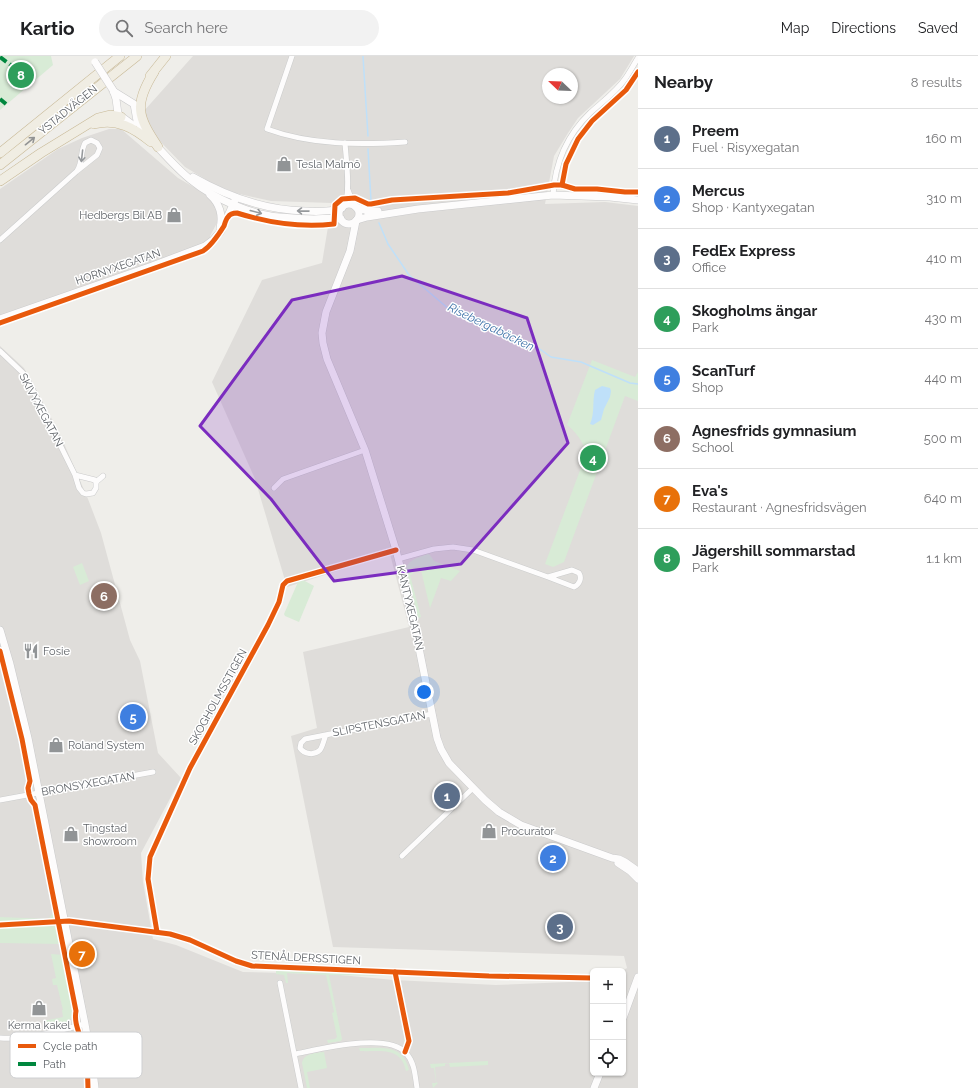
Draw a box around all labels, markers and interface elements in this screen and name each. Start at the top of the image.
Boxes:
search box [99,10,379,46]
text: Kartio [20,17,75,39]
icon: search [113,17,135,39]
text: Search here [145,19,228,37]
text: Map [781,20,809,36]
text: Directions [831,20,896,36]
text: Saved [918,20,958,36]
pin: 8 [8,60,34,90]
north arrow [542,68,578,104]
text: Nearby [654,72,713,92]
text: 8 results [911,75,962,90]
street label: YSTADVÄGEN [36,82,100,138]
text: Preem [692,122,739,140]
text: 1 [664,131,670,146]
text: 160 m [925,131,962,146]
one-way arrow [25,136,36,145]
text: Fuel · Risyxegatan [692,140,799,155]
one-way arrow [78,150,85,163]
shop icon: Tesla Malmö [275,155,293,173]
place label: Tesla Malmö [296,158,361,171]
text: Mercus [692,182,745,200]
text: 2 [663,191,671,206]
text: 310 m [926,191,962,206]
text: Shop · Kantyxegatan [692,200,815,215]
shop icon: Hedbergs Bil AB [165,206,183,224]
one-way arrow [297,208,310,215]
place label: Hedbergs Bil AB [79,209,162,222]
one-way arrow [249,209,262,216]
text: FedEx Express [692,242,795,260]
street label: HORNYXEGATAN [74,246,162,288]
text: 3 [663,251,671,266]
text: 410 m [926,251,962,266]
text: Office [692,260,726,275]
water label: Risebergabäcken [446,300,537,354]
text: Skogholms ängar [692,302,817,320]
text: 4 [663,311,671,326]
text: 430 m [925,311,962,326]
text: Park [692,320,719,335]
text: ScanTurf [692,362,755,380]
street label: SKIVYXEGATAN [16,371,66,449]
text: 5 [663,371,671,386]
text: 440 m [925,371,962,386]
text: Shop [692,380,723,395]
text: Agnesfrids gymnasium [692,422,857,440]
text: 6 [663,431,671,446]
text: 500 m [924,431,962,446]
text: School [692,440,734,455]
pin: 4 [580,443,606,473]
text: Eva's [692,482,728,500]
text: 7 [663,491,671,506]
text: 640 m [924,491,962,506]
text: Restaurant · Agnesfridsvägen [692,500,867,515]
text: Jägershill sommarstad [692,542,855,560]
text: 8 [663,551,671,566]
text: 1.1 km [926,551,962,566]
text: Park [692,560,719,575]
street label: KANTYXEGATAN [394,564,426,652]
pin: 6 [91,581,117,611]
restaurant icon: Fosie [22,642,40,660]
place label: Fosie [43,645,70,658]
street label: SKOGHOLMSSTIGEN [186,647,250,747]
your location [414,682,434,702]
pin: 5 [120,702,146,732]
street label: SLIPSTENSGATAN [331,709,427,739]
shop icon: Roland System [47,736,65,754]
place label: Roland System [68,739,144,752]
street label: BRONSYXEGATAN [40,769,136,799]
pin: 1 [434,781,460,811]
place label: Tingstad showroom [83,822,137,848]
shop icon: Procurator [480,822,498,840]
shop icon: Tingstad showroom [62,825,80,843]
place label: Procurator [501,825,555,838]
pin: 2 [540,843,566,873]
pin: 3 [547,912,573,942]
pin: 7 [69,939,95,969]
street label: STENÅLDERSSTIGEN [251,948,361,967]
map controls [590,968,626,1076]
button: + [590,968,626,1004]
shop icon: Kerma kakel [30,999,48,1017]
button: − [590,1004,626,1040]
place label: Kerma kakel [8,1019,70,1032]
legend [10,1032,142,1078]
text: Cycle path [43,1040,97,1053]
button: locate [590,1040,626,1076]
text: Path [43,1058,66,1071]

